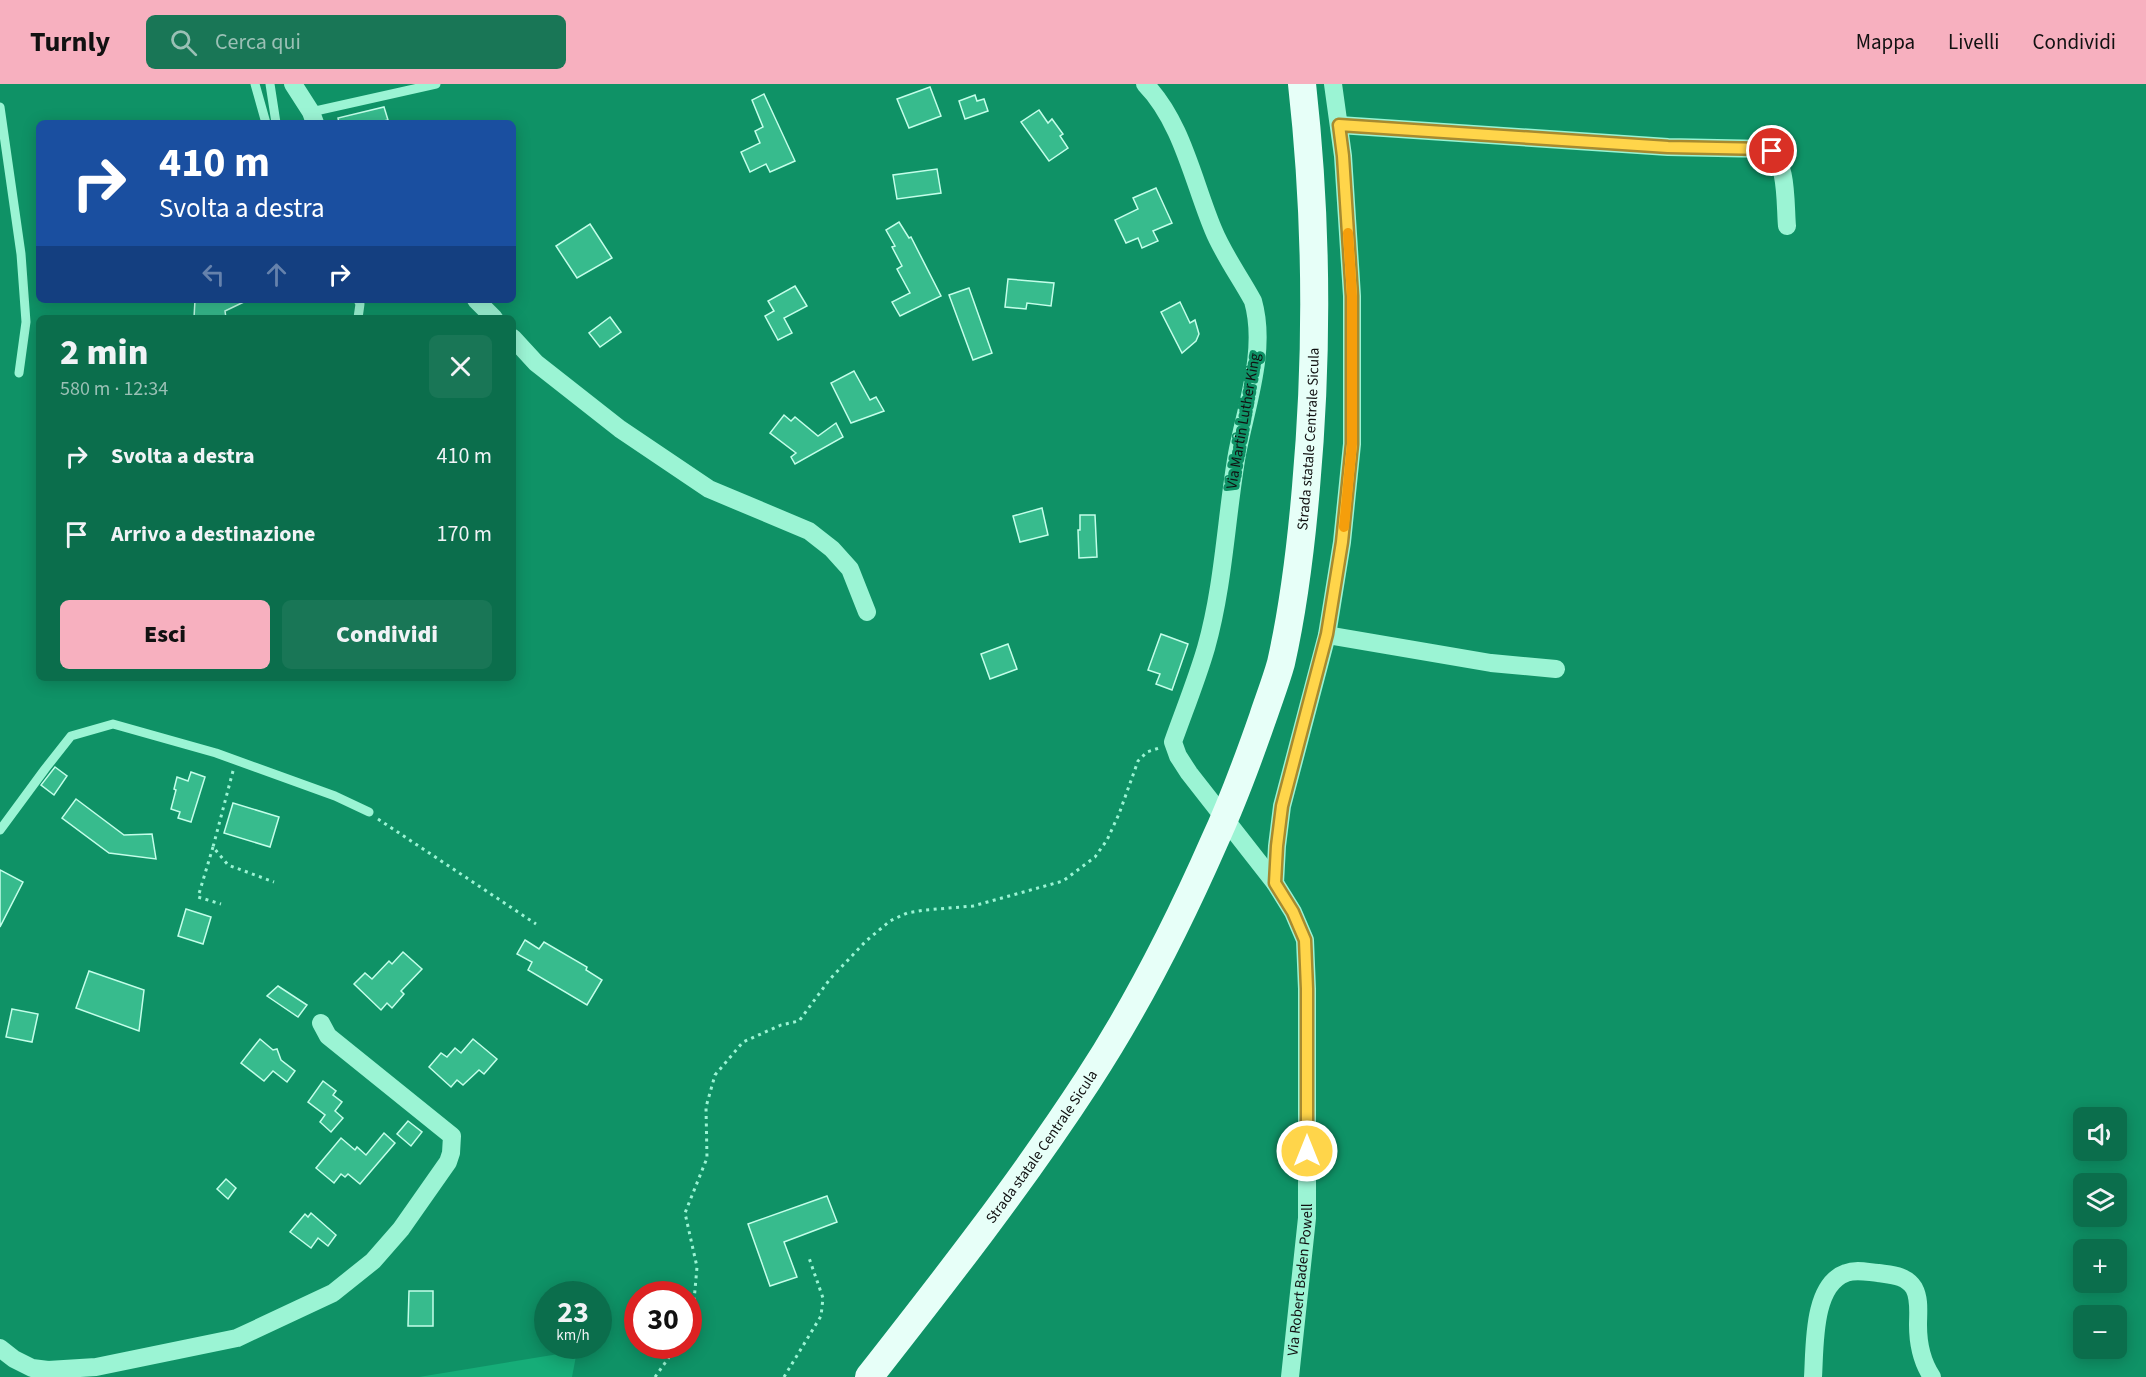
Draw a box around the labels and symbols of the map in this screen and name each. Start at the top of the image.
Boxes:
pin [1746,125,1797,176]
street label: Strada statale Centrale Sicula [1292,347,1325,531]
street label: Via Martin Luther King [1221,351,1266,491]
street label: Strada statale Centrale Sicula [981,1066,1103,1228]
position arrow [1275,1119,1339,1183]
street label: Via Robert Baden Powell [1282,1203,1318,1357]
speed limit sign: 30 [624,1281,702,1359]

